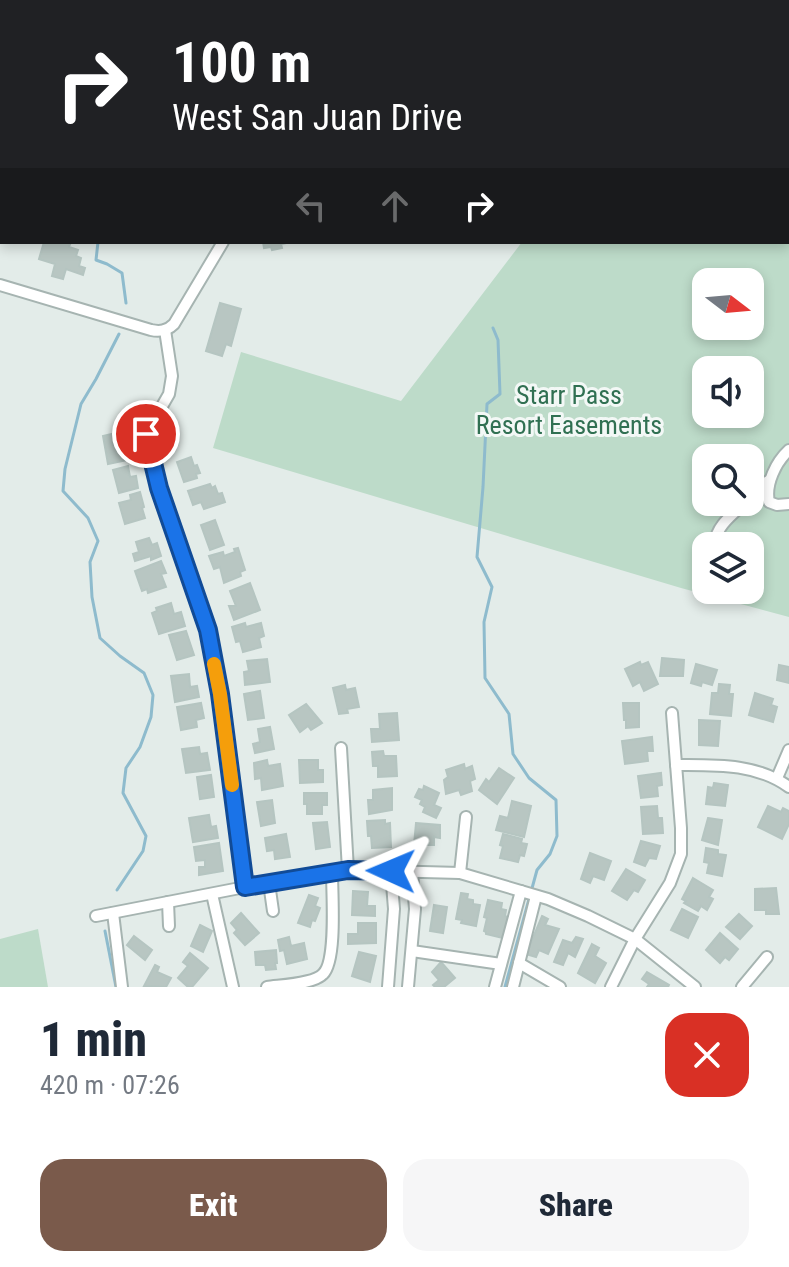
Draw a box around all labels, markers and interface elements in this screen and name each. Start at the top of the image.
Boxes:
text: 100 m [172,30,311,96]
icon: right [40,32,144,136]
text: West San Juan Drive [172,97,462,139]
icon: left [289,184,333,228]
icon: ahead [373,184,417,228]
icon: right [457,184,501,228]
north arrow [692,268,764,340]
map controls [692,268,764,604]
button: sound [692,356,764,428]
park label: Starr Pass Resort Easements [476,380,662,440]
pin [112,400,180,468]
icon: arrive [124,412,168,456]
button: search [692,444,764,516]
button: layers [692,532,764,604]
position arrow [349,829,433,913]
text: 1 min [40,1011,147,1068]
button: close [665,1013,749,1097]
text: 420 m · 07:26 [40,1070,180,1100]
button: Exit [40,1159,387,1251]
button: Share [403,1159,749,1251]

